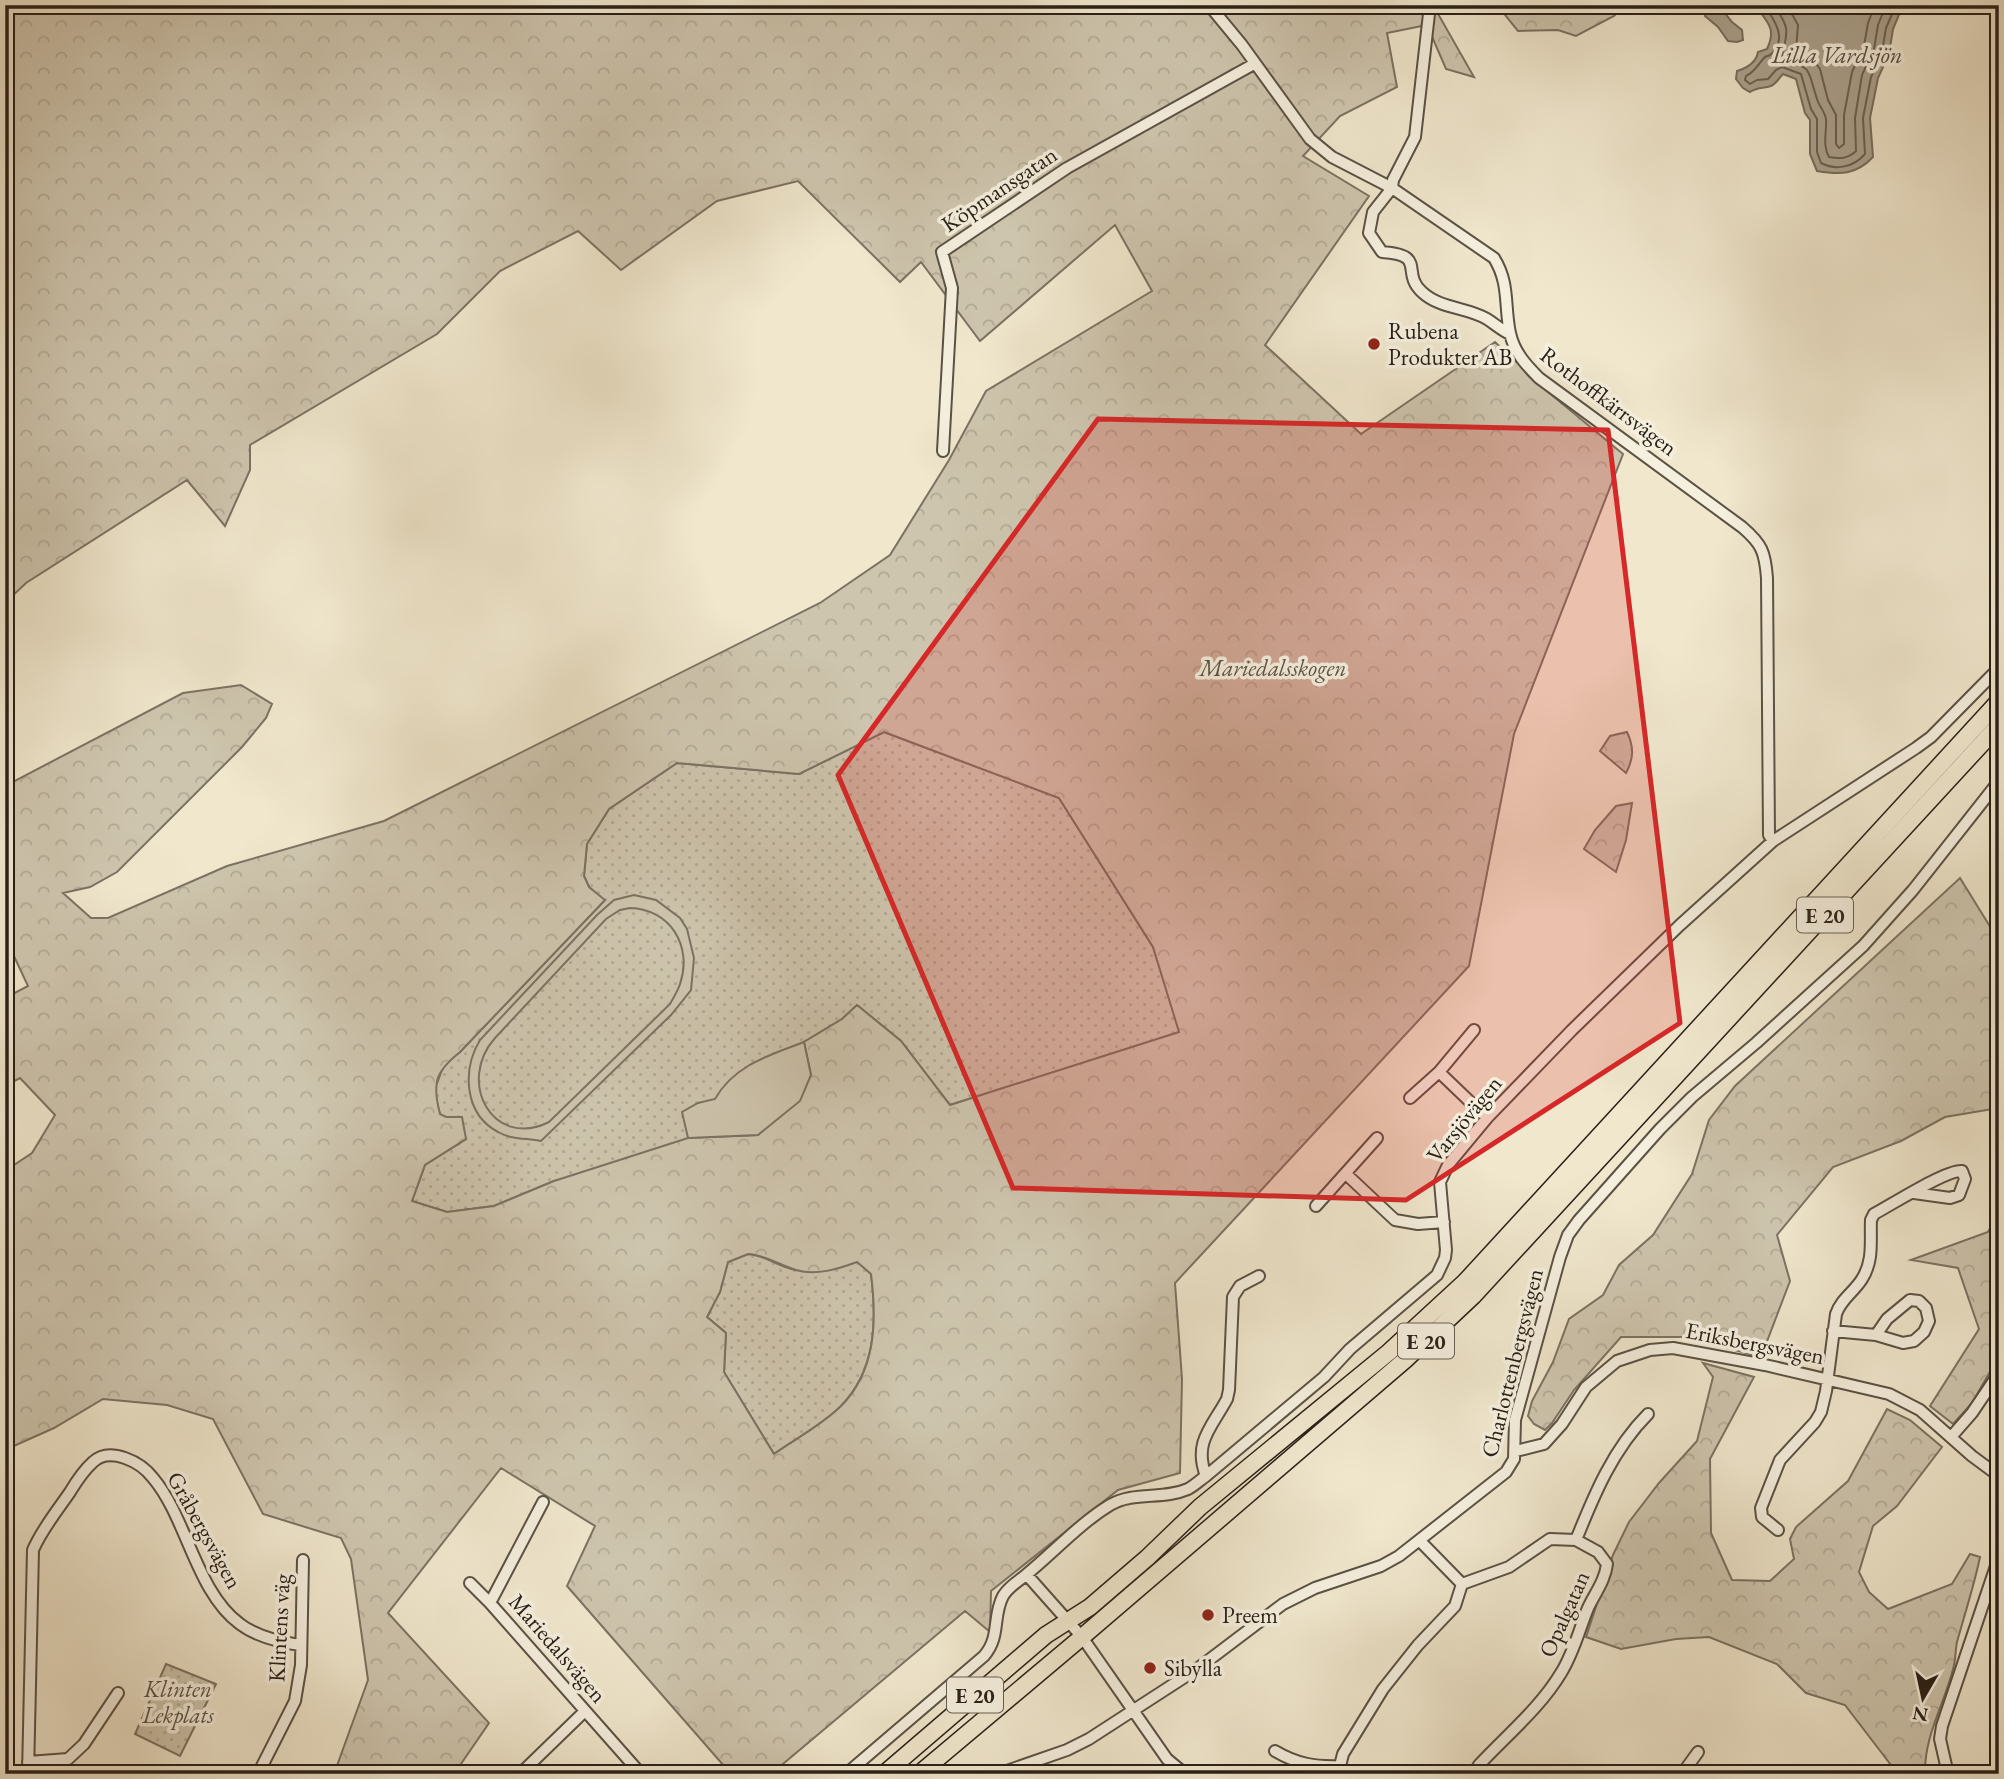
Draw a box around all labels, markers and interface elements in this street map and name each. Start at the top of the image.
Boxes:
water label: Lilla Vardsjön [1771,39,1902,70]
street label: Köpmansgatan [935,139,1063,239]
place label: Rubena Produkter AB [1388,316,1512,372]
marker: Rubena Produkter AB [1366,336,1382,352]
street label: Rothoffkärrsvägen [1534,340,1684,462]
park label: Mariedalsskogen [1198,653,1346,683]
road number: E 20 [1797,898,1853,932]
street label: Varsjövägen [1420,1069,1508,1169]
street label: Charlottenbergsvägen [1474,1266,1550,1460]
street label: Eriksbergsvägen [1683,1315,1827,1371]
road number: E 20 [1398,1324,1454,1358]
street label: Gråbergsvägen [160,1466,250,1594]
street label: Opalgatan [1532,1566,1596,1662]
street label: Klintens väg [261,1572,297,1683]
street label: Mariedalsvägen [502,1587,614,1709]
place label: Preem [1222,1600,1278,1630]
marker: Preem [1200,1607,1216,1623]
place label: Sibylla [1164,1653,1223,1683]
marker: Sibylla [1142,1660,1158,1676]
north arrow [1888,1664,1958,1734]
park label: Klinten Lekplats [141,1674,215,1730]
road number: E 20 [947,1678,1003,1712]
text: N [1910,1701,1930,1728]

